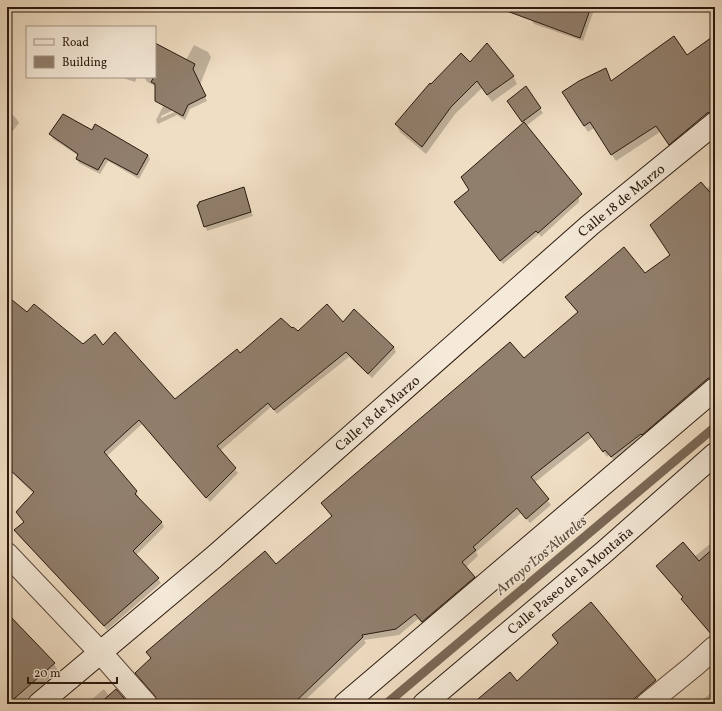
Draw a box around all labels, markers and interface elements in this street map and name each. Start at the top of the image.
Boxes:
legend [26,26,156,78]
text: Road [62,35,89,51]
text: Building [62,55,107,71]
street label: Calle 18 de Marzo [574,160,669,242]
street label: Calle 18 de Marzo [331,372,425,456]
water label: Arroyo Los Alureles [491,511,593,601]
street label: Calle Paseo de la Montaña [504,523,638,640]
scale bar [28,659,117,685]
text: 20 m [34,666,61,682]

